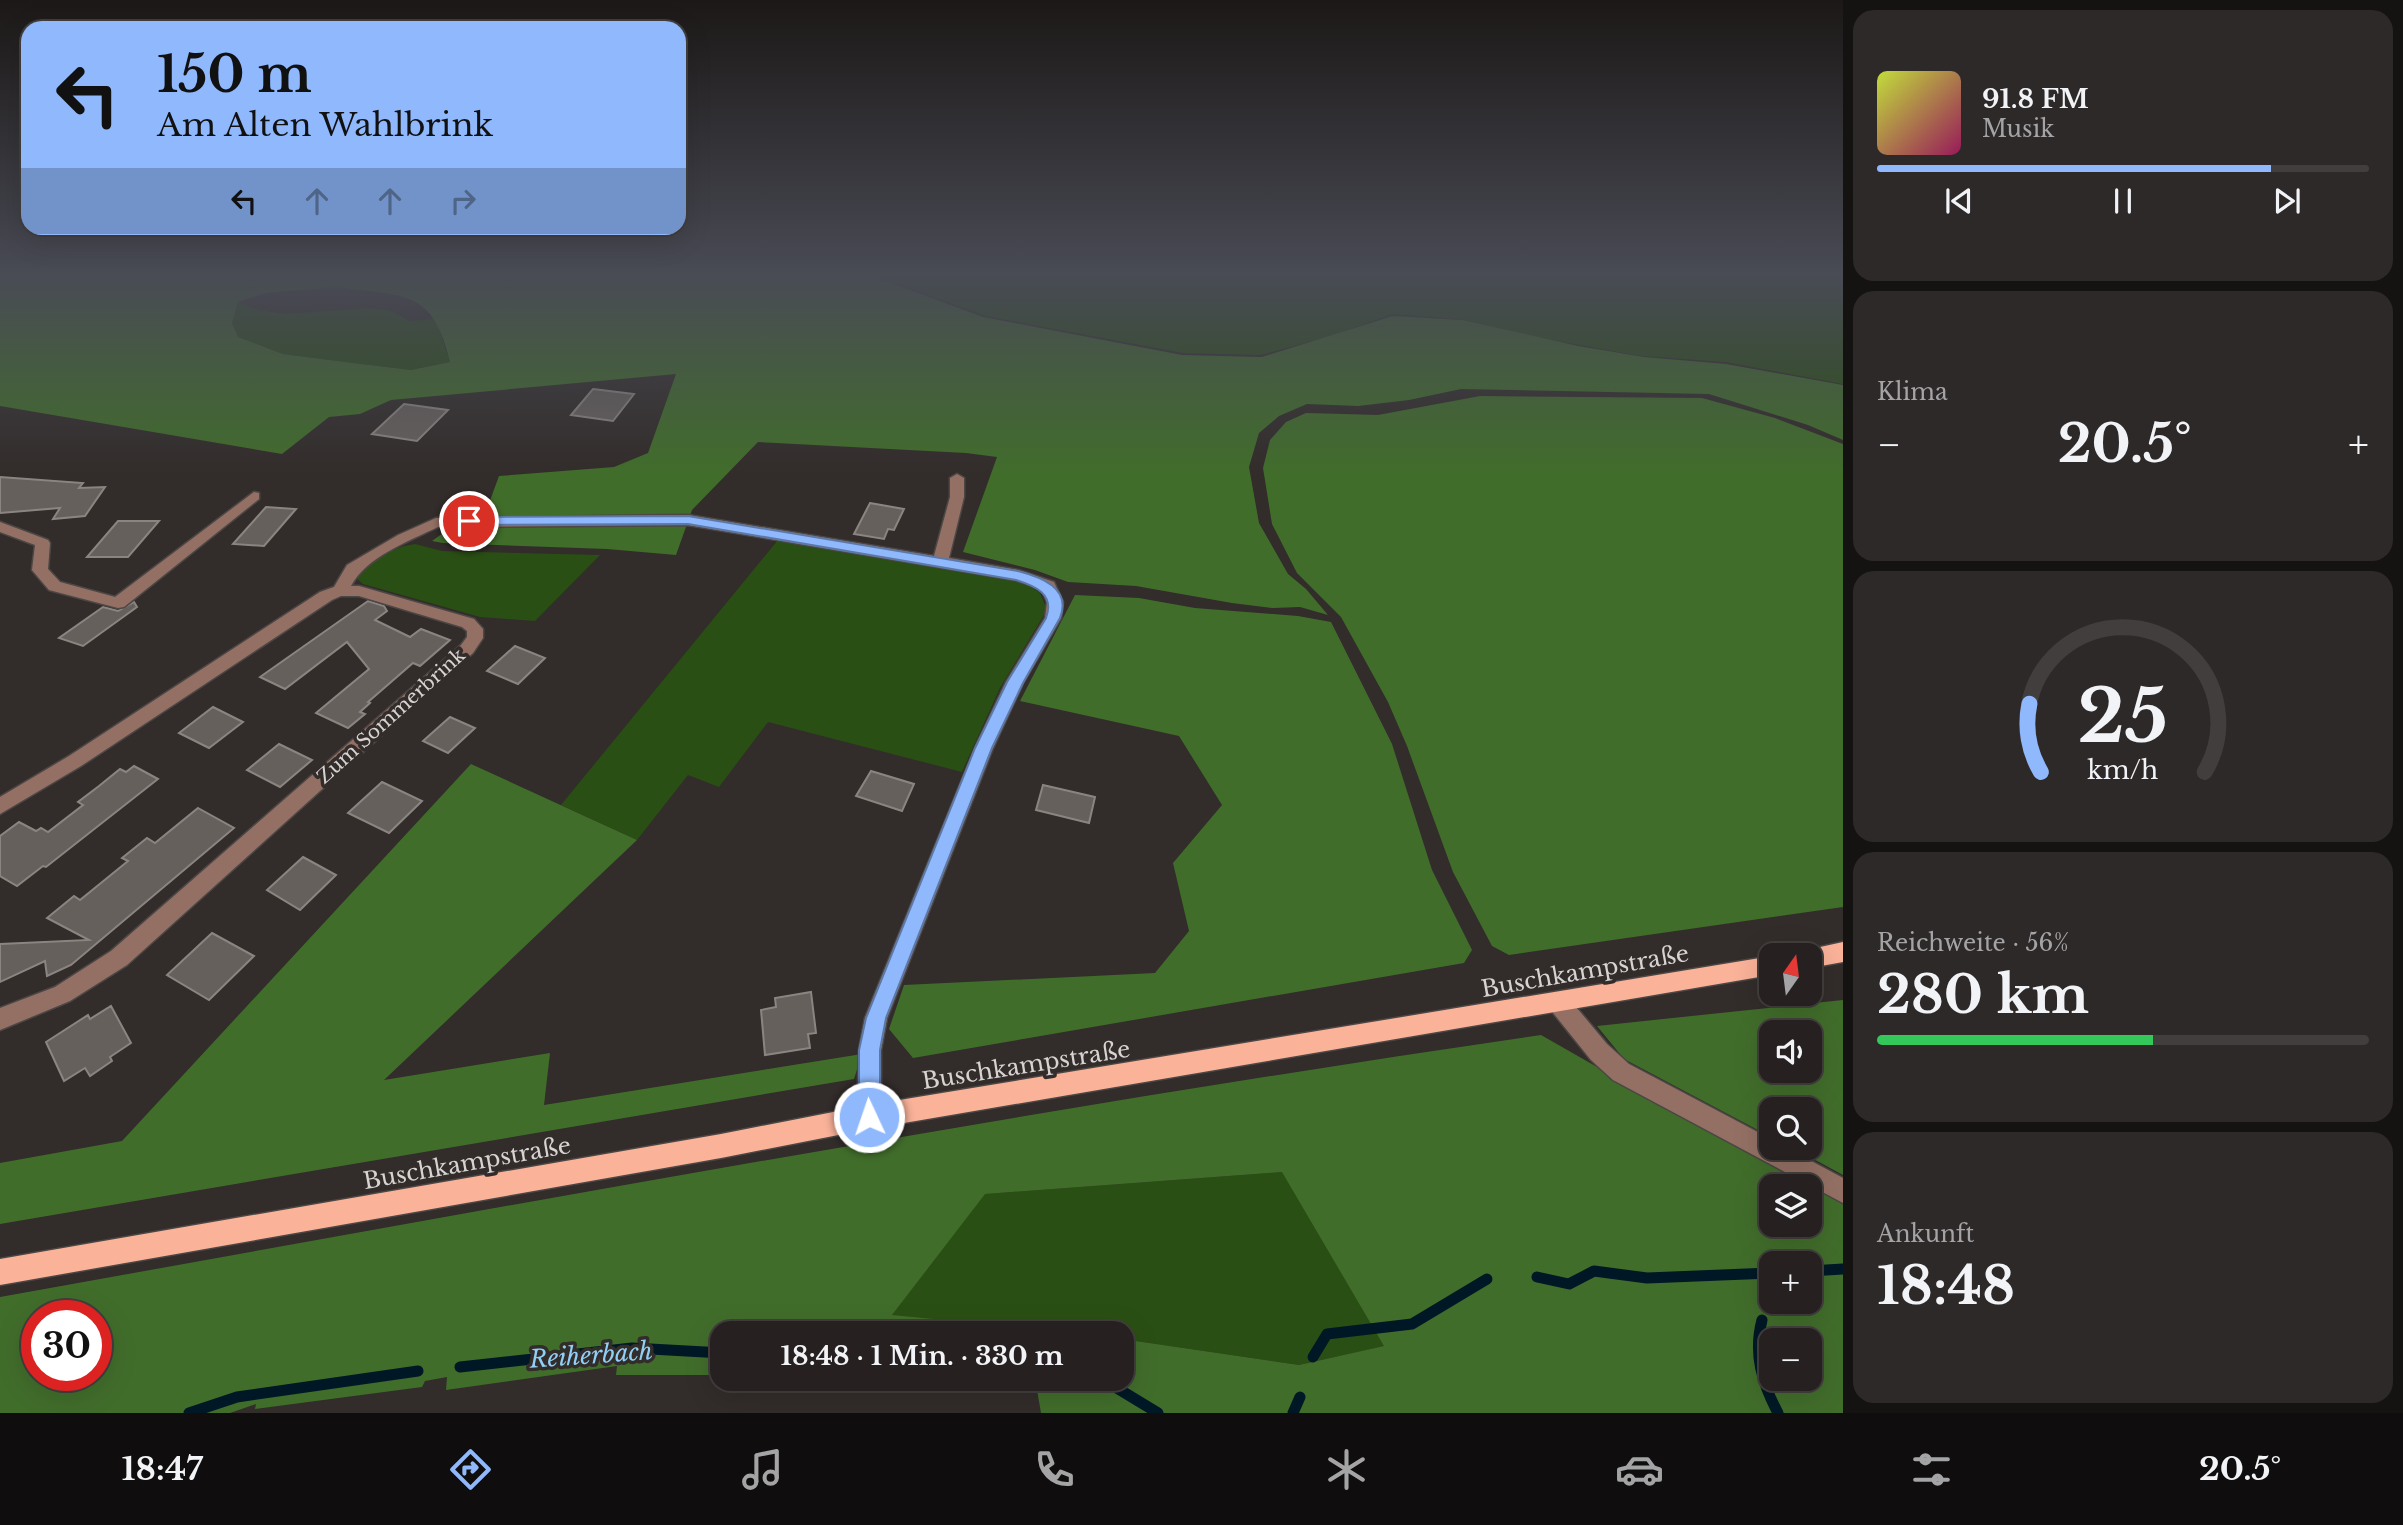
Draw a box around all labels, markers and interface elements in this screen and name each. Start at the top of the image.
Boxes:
text: 150 m [157,44,312,105]
icon: left [42,49,133,140]
text: 91.8 FM [1982,83,2089,115]
text: Am Alten Wahlbrink [157,105,493,145]
text: Musik [1982,115,2054,143]
icon: left [225,182,263,220]
icon: ahead [298,182,336,220]
icon: ahead [371,182,409,220]
icon: right [444,182,482,220]
icon: previous [1940,182,1978,220]
icon: pause [2104,182,2142,220]
icon: next [2268,182,2306,220]
text: Klima [1877,378,1948,406]
text: 20.5° [2058,412,2192,476]
text: − [1877,421,1901,468]
text: + [2348,421,2369,468]
pin [439,491,499,551]
icon: arrive [450,502,488,540]
street label: Zum Sommerbrink [312,643,470,789]
text: 25 [2078,672,2168,763]
text: km/h [2088,755,2158,786]
text: Reichweite · 56% [1877,929,2069,957]
street label: Buschkampstraße [1479,939,1691,1003]
north arrow [1759,943,1822,1006]
map controls [1759,943,1822,1391]
text: 280 km [1877,963,2089,1027]
button: sound [1759,1020,1822,1083]
street label: Buschkampstraße [920,1035,1132,1095]
position arrow [832,1080,906,1154]
button: search [1759,1097,1822,1160]
street label: Buschkampstraße [361,1131,573,1195]
button: layers [1759,1174,1822,1237]
text: Ankunft [1877,1220,1974,1248]
button: + [1759,1251,1822,1314]
text: 18:48 [1877,1254,2015,1318]
speed limit sign: 30 [21,1300,112,1391]
button: − [1759,1328,1822,1391]
water label: Reiherbach [527,1336,654,1374]
text: 18:48 · 1 Min. · 330 m [781,1340,1063,1372]
icon: directions [446,1445,495,1494]
icon: music [738,1445,787,1494]
icon: phone [1030,1445,1079,1494]
icon: climate [1322,1445,1371,1494]
icon: car [1615,1445,1664,1494]
icon: filters [1907,1445,1956,1494]
text: 18:47 [122,1449,203,1489]
text: 20.5° [2199,1449,2281,1489]

